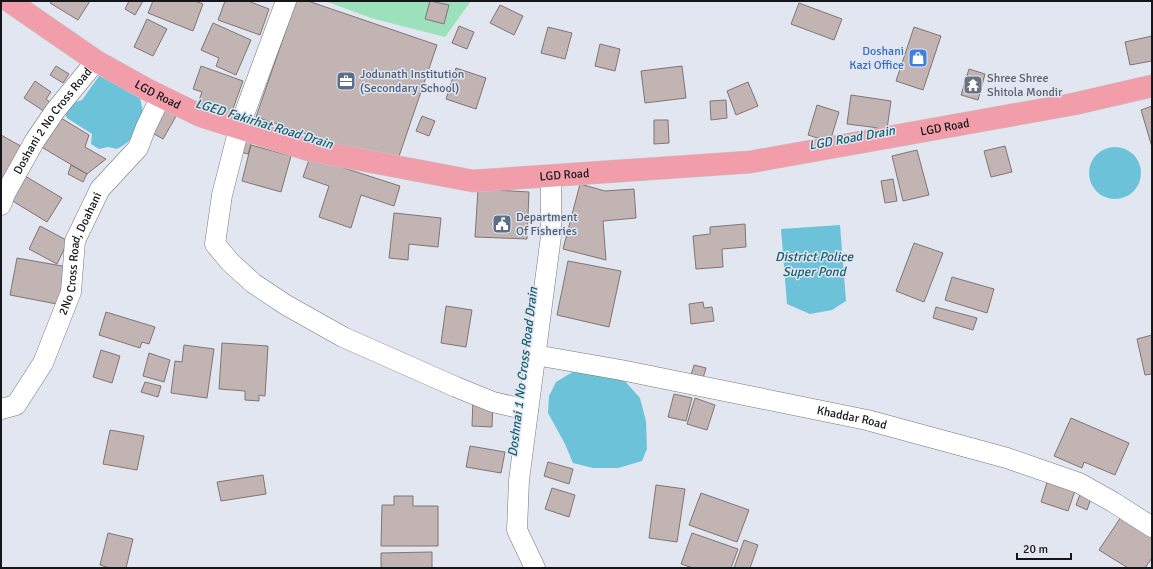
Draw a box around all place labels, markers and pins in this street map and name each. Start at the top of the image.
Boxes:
place label: Doshani Kazi Office [849,44,904,73]
shop icon: Doshani Kazi Office [907,47,929,69]
place label: Jodunath Institution (Secondary School) [360,67,464,96]
office icon: Jodunath Institution (Secondary School) [335,70,357,92]
place label: Shree Shree Shitola Mondir [987,71,1063,100]
temple icon: Shree Shree Shitola Mondir [962,74,984,96]
place label: Department Of Fisheries [516,210,577,239]
public building icon: Department Of Fisheries [491,213,513,235]

